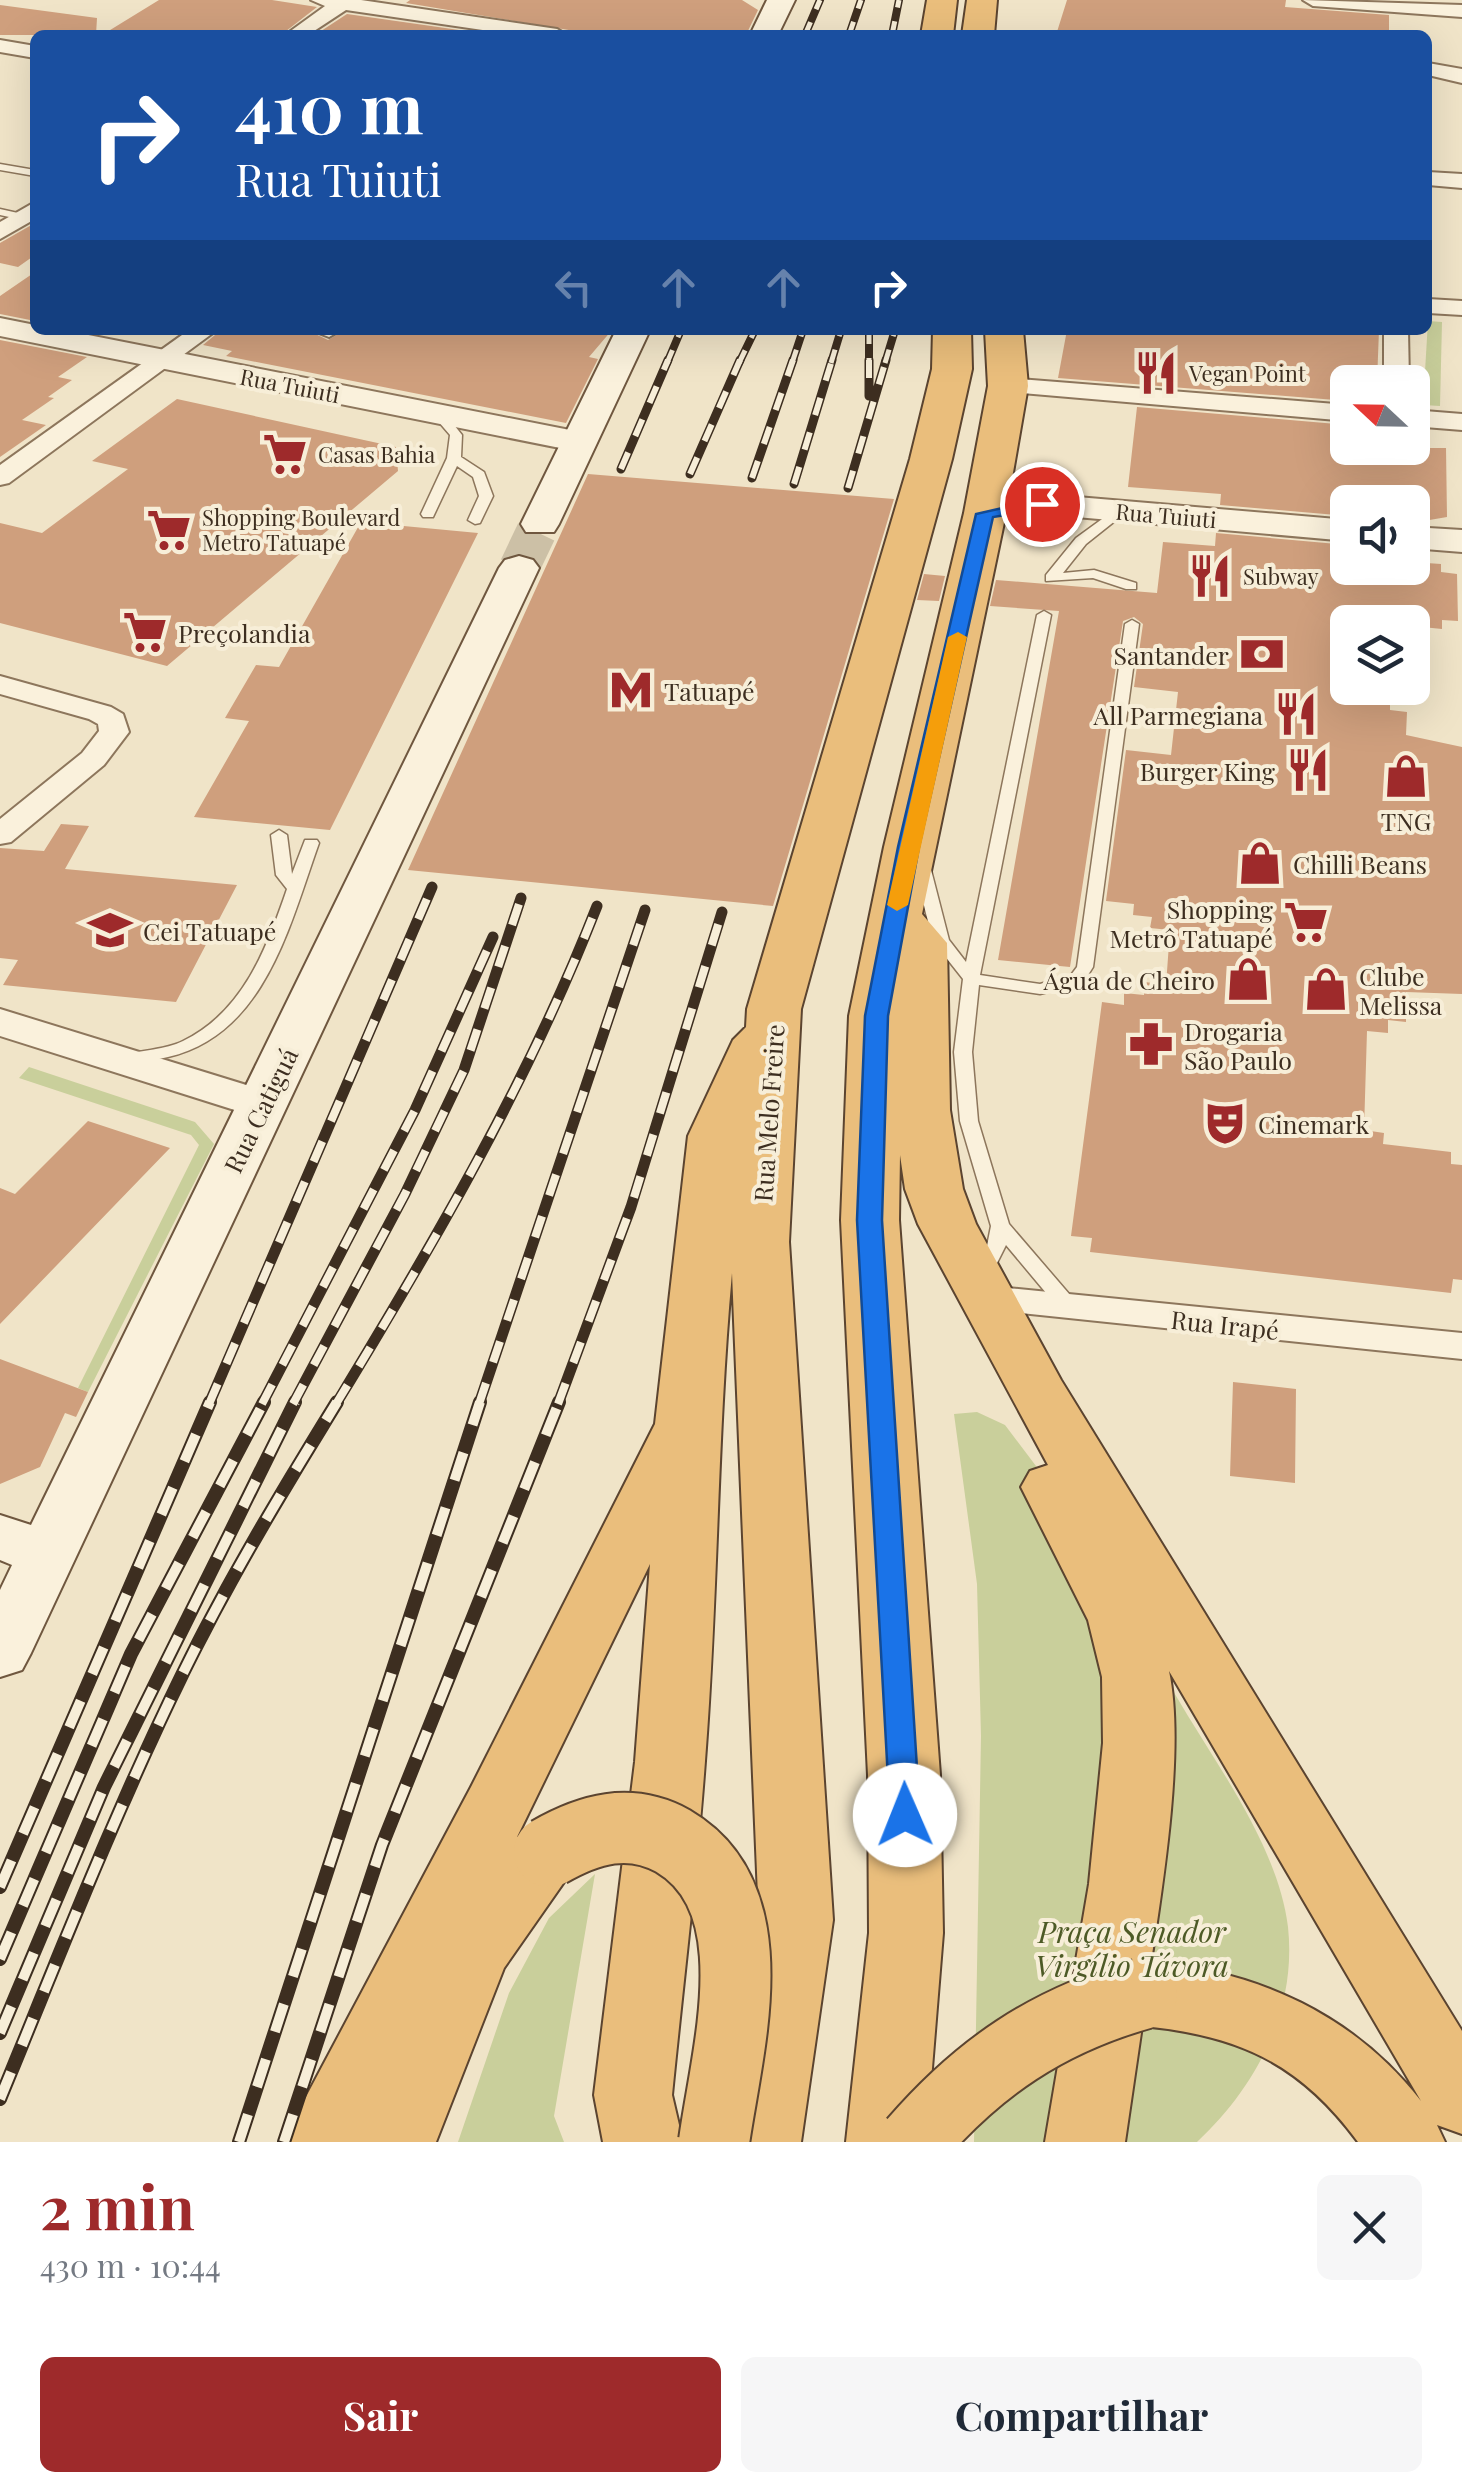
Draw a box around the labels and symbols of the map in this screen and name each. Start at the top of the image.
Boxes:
restaurant icon: Vegan Point [1132,349,1180,397]
place label: Vegan Point [1188,358,1307,388]
street label: Rua Tuiuti [238,361,342,409]
north arrow [1330,365,1430,465]
supermarket icon: Casas Bahia [261,430,309,478]
place label: Casas Bahia [318,439,435,469]
pin [1000,462,1085,547]
street label: Rua Tuiuti [1114,496,1218,534]
place label: Shopping Boulevard Metro Tatuapé [202,502,400,557]
supermarket icon: Shopping Boulevard Metro Tatuapé [145,506,193,554]
restaurant icon: Subway [1186,552,1234,600]
place label: Subway [1243,561,1319,591]
supermarket icon: Preçolandia [121,608,169,656]
place label: Preçolandia [178,616,311,649]
bank icon: Santander [1238,630,1286,678]
place label: Santander [1114,638,1229,671]
metro station icon: Tatuapé [607,666,655,714]
place label: Tatuapé [664,674,755,707]
restaurant icon: All Parmegiana [1272,690,1320,738]
place label: All Parmegiana [1092,698,1264,731]
restaurant icon: Burger King [1284,746,1332,794]
shop icon: TNG [1382,752,1430,800]
place label: Burger King [1140,754,1276,787]
place label: TNG [1381,804,1431,837]
shop icon: Chilli Beans [1236,839,1284,887]
place label: Chilli Beans [1293,847,1427,880]
place label: Shopping Metrô Tatuapé [1110,892,1274,954]
supermarket icon: Shopping Metrô Tatuapé [1282,898,1330,946]
school or university icon: Cei Tatuapé [86,906,134,954]
place label: Cei Tatuapé [143,914,276,947]
shop icon: Água de Cheiro [1224,955,1272,1003]
place label: Clube Melissa [1359,959,1443,1021]
place label: Água de Cheiro [1043,963,1215,996]
shop icon: Clube Melissa [1302,965,1350,1013]
place label: Drogaria São Paulo [1184,1014,1292,1076]
pharmacy icon: Drogaria São Paulo [1127,1020,1175,1068]
street label: Rua Melo Freire [745,1023,791,1203]
street label: Rua Catiguá [216,1042,305,1178]
theatre icon: Cinemark [1201,1099,1249,1147]
place label: Cinemark [1258,1107,1369,1140]
street label: Rua Irapé [1169,1302,1281,1346]
position arrow [853,1763,957,1867]
park label: Praça Senador Virgílio Távora [1035,1911,1229,1985]

